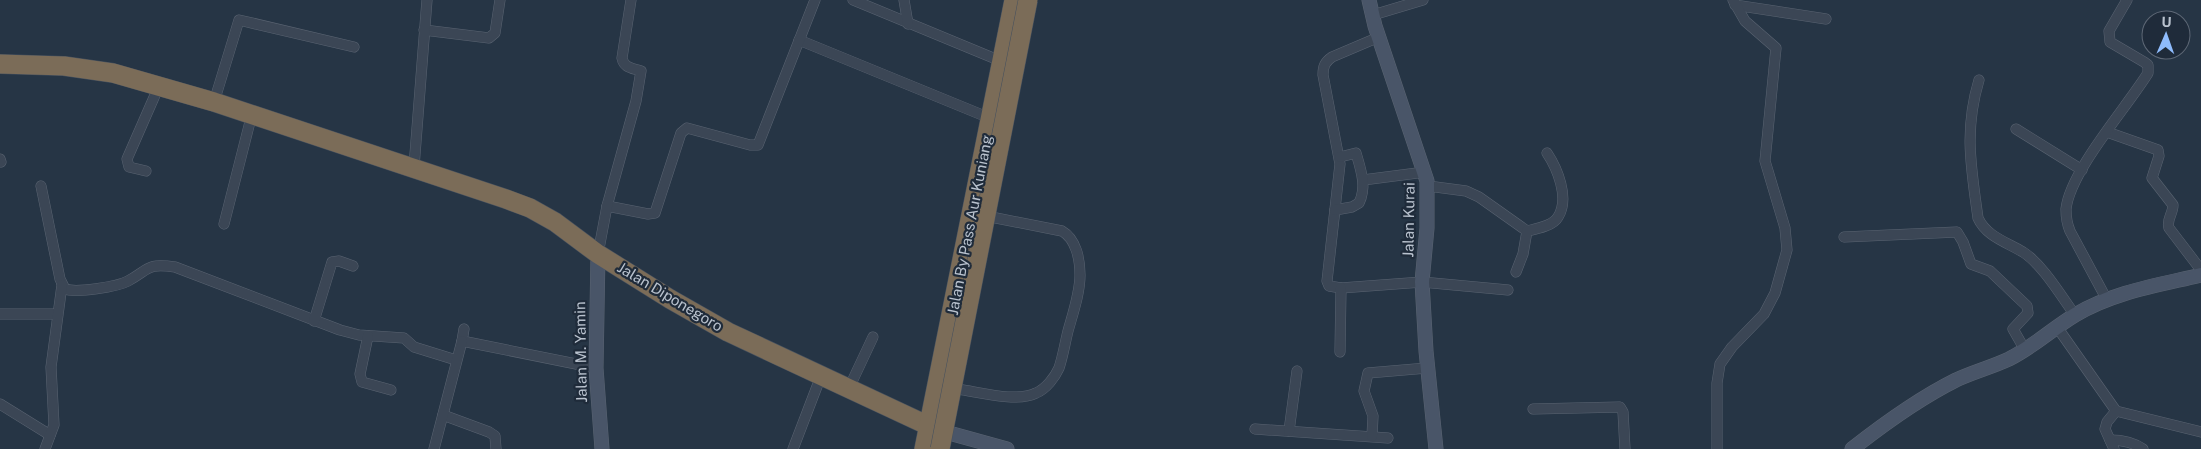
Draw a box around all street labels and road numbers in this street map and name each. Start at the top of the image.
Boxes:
street label: Jalan By Pass Aur Kuniang [944,133,995,316]
street label: Jalan Kurai [1399,182,1418,258]
street label: Jalan Diponegoro [615,258,726,335]
street label: Jalan M. Yamin [571,301,590,403]

